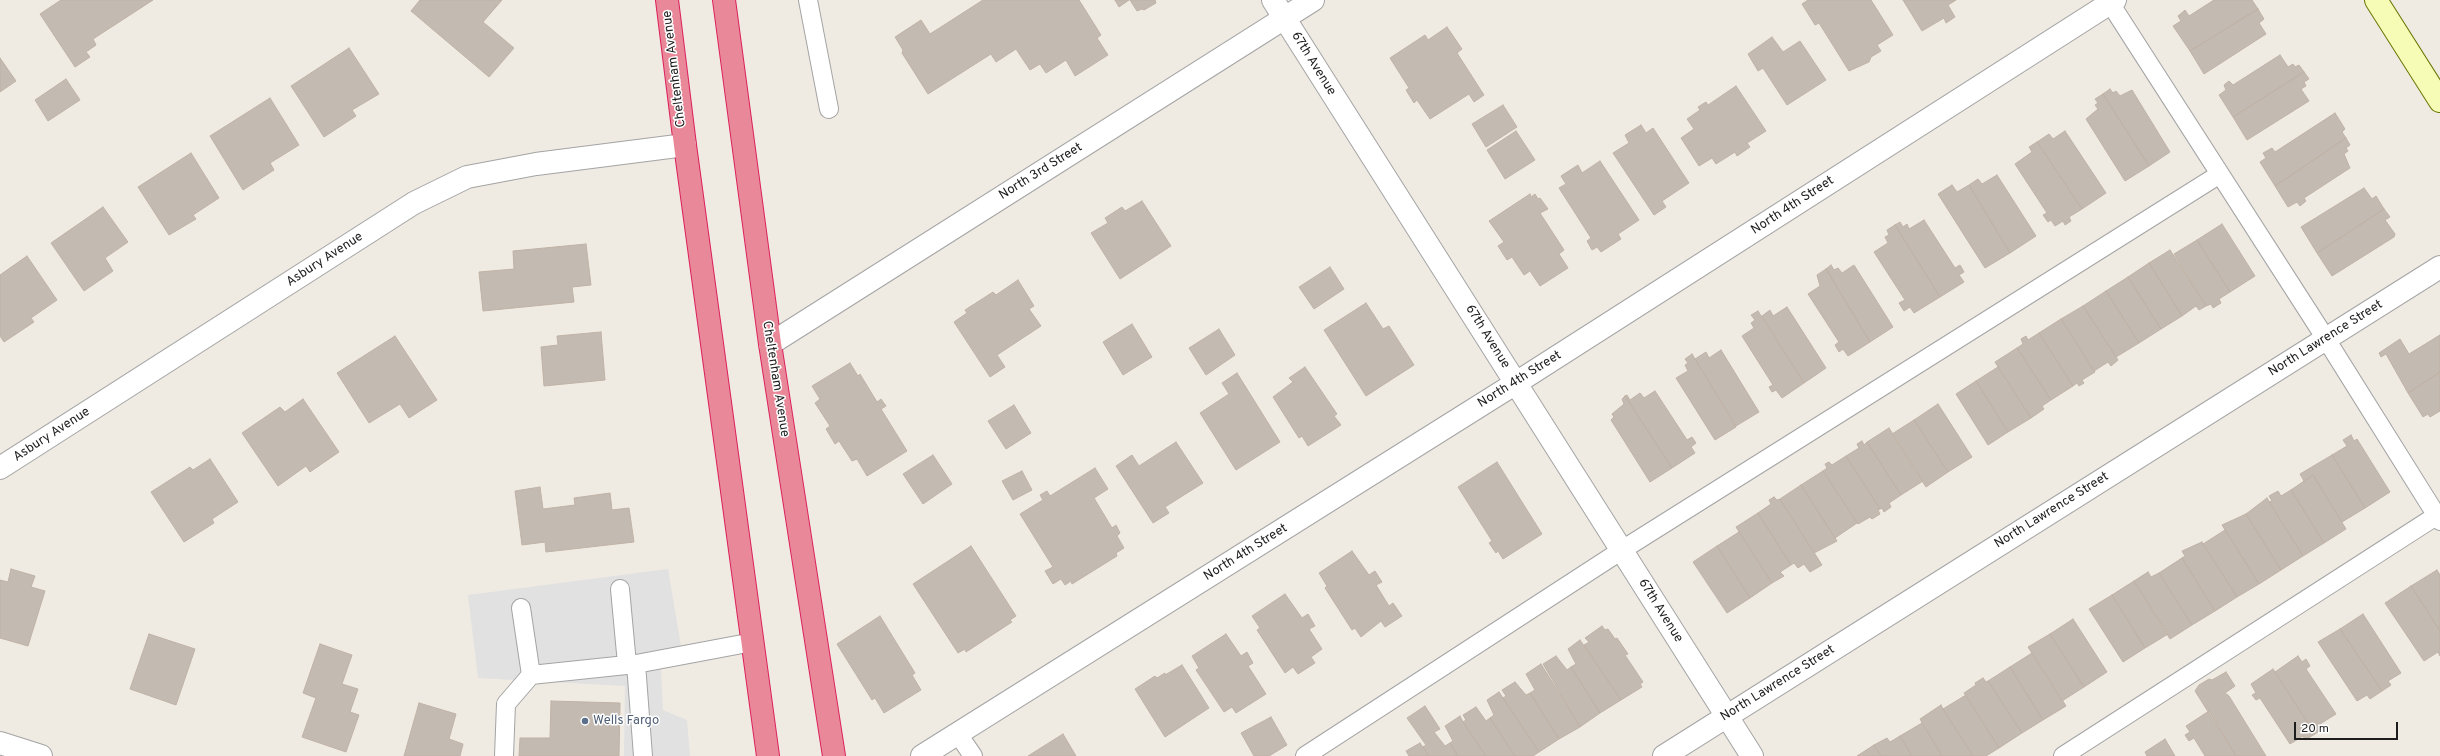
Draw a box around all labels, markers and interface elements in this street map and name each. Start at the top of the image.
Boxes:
street label: Cheltenham Avenue [660,10,690,128]
street label: 67th Avenue [1287,29,1339,99]
street label: North 3rd Street [996,140,1086,204]
street label: North 4th Street [1749,173,1837,239]
street label: Asbury Avenue [284,229,366,291]
street label: North Lawrence Street [2266,297,2386,381]
street label: 67th Avenue [1461,302,1513,372]
street label: Cheltenham Avenue [758,320,792,438]
street label: North 4th Street [1475,348,1565,412]
street label: Asbury Avenue [11,404,93,466]
street label: North Lawrence Street [1992,469,2112,553]
street label: North 4th Street [1201,521,1291,585]
street label: 67th Avenue [1634,576,1686,646]
street label: North Lawrence Street [1718,642,1838,726]
place label: Wells Fargo [593,713,659,729]
scale bar [2296,714,2400,740]
marker: Wells Fargo [580,716,590,726]
text: 20 m [2301,721,2329,737]

